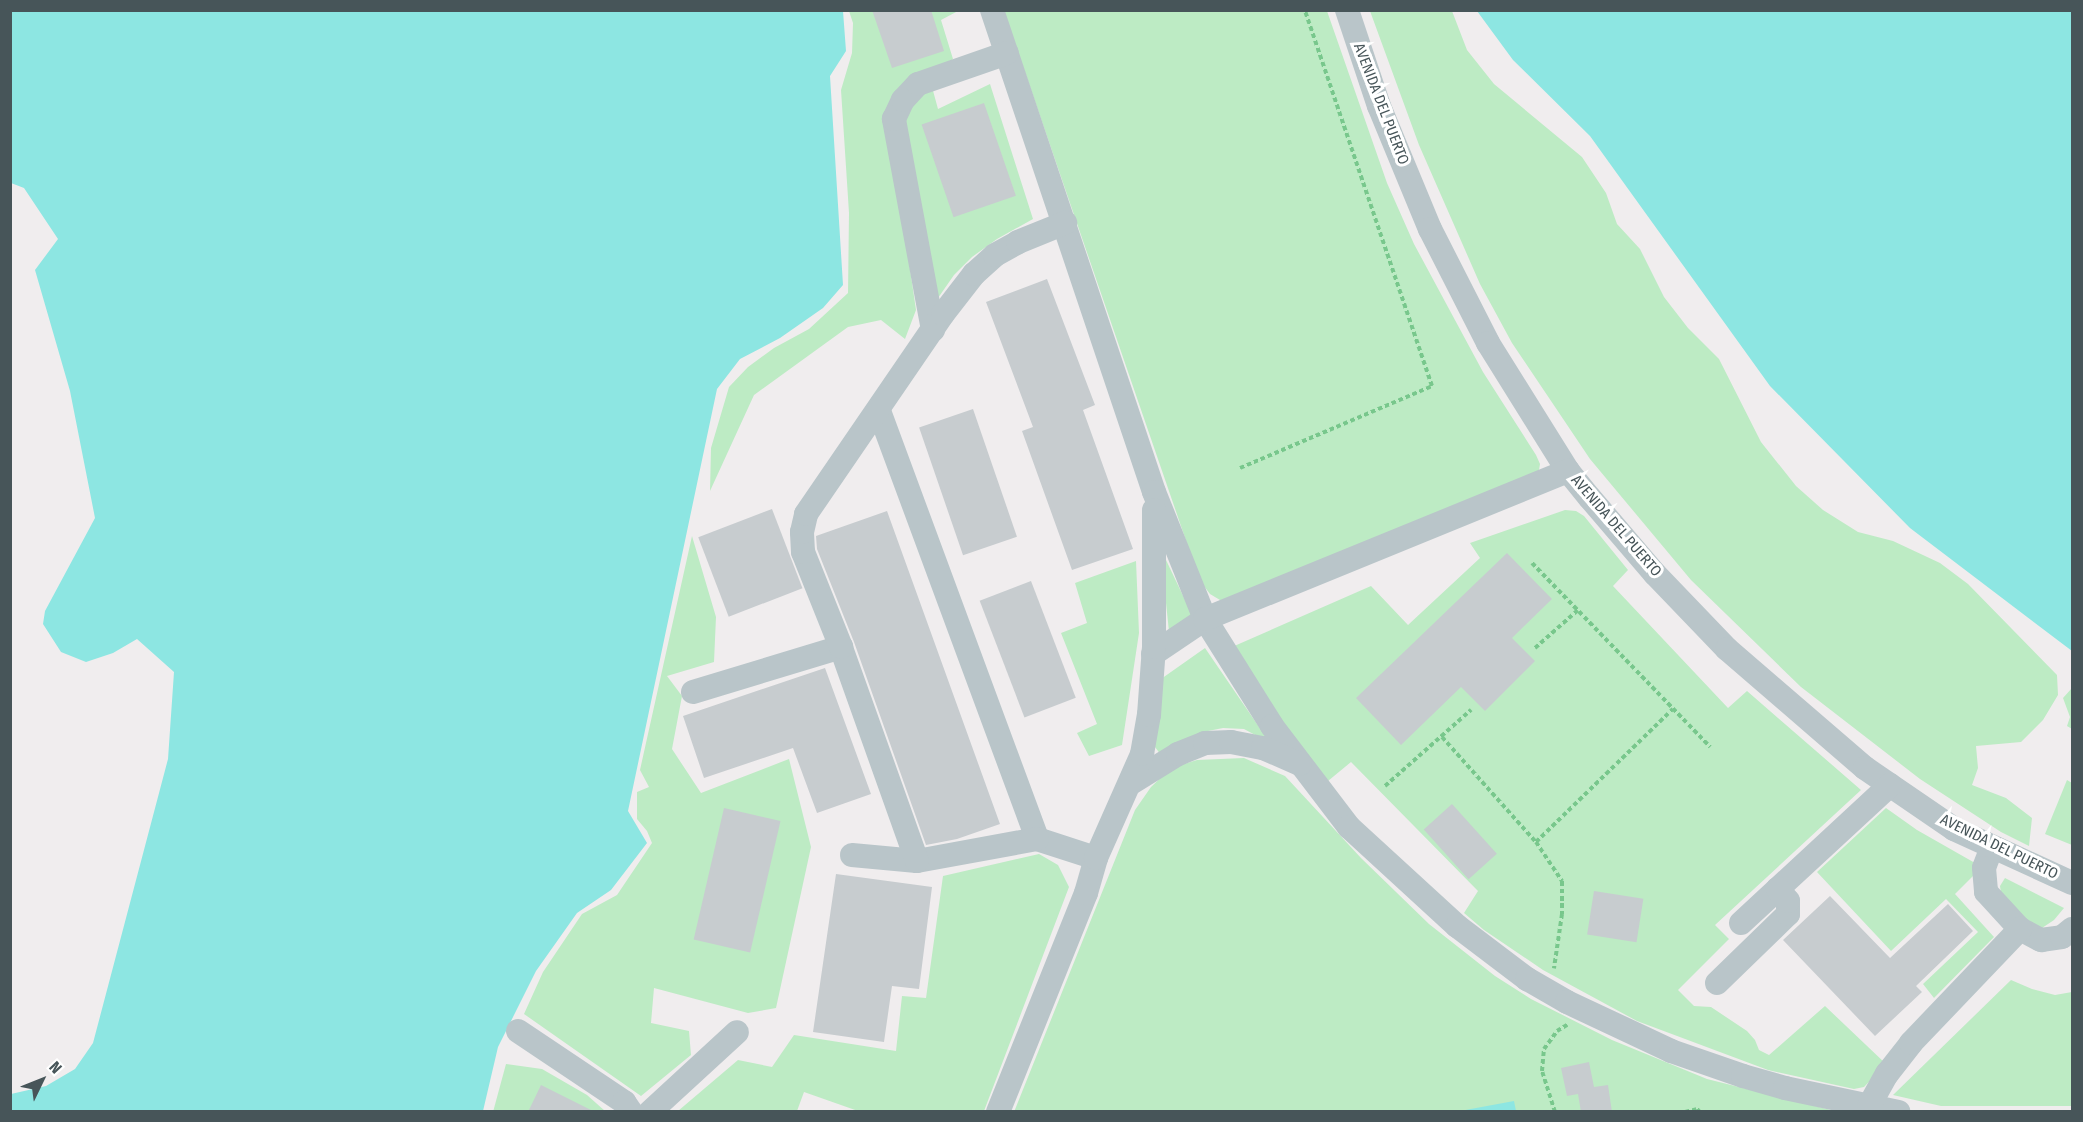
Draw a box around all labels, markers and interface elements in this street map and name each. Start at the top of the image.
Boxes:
street label: AVENIDA DEL PUERTO [1350,41,1412,167]
street label: AVENIDA DEL PUERTO [1567,472,1665,580]
street label: AVENIDA DEL PUERTO [1937,811,2061,883]
north arrow [12,1050,72,1110]
text: N [45,1057,66,1077]

